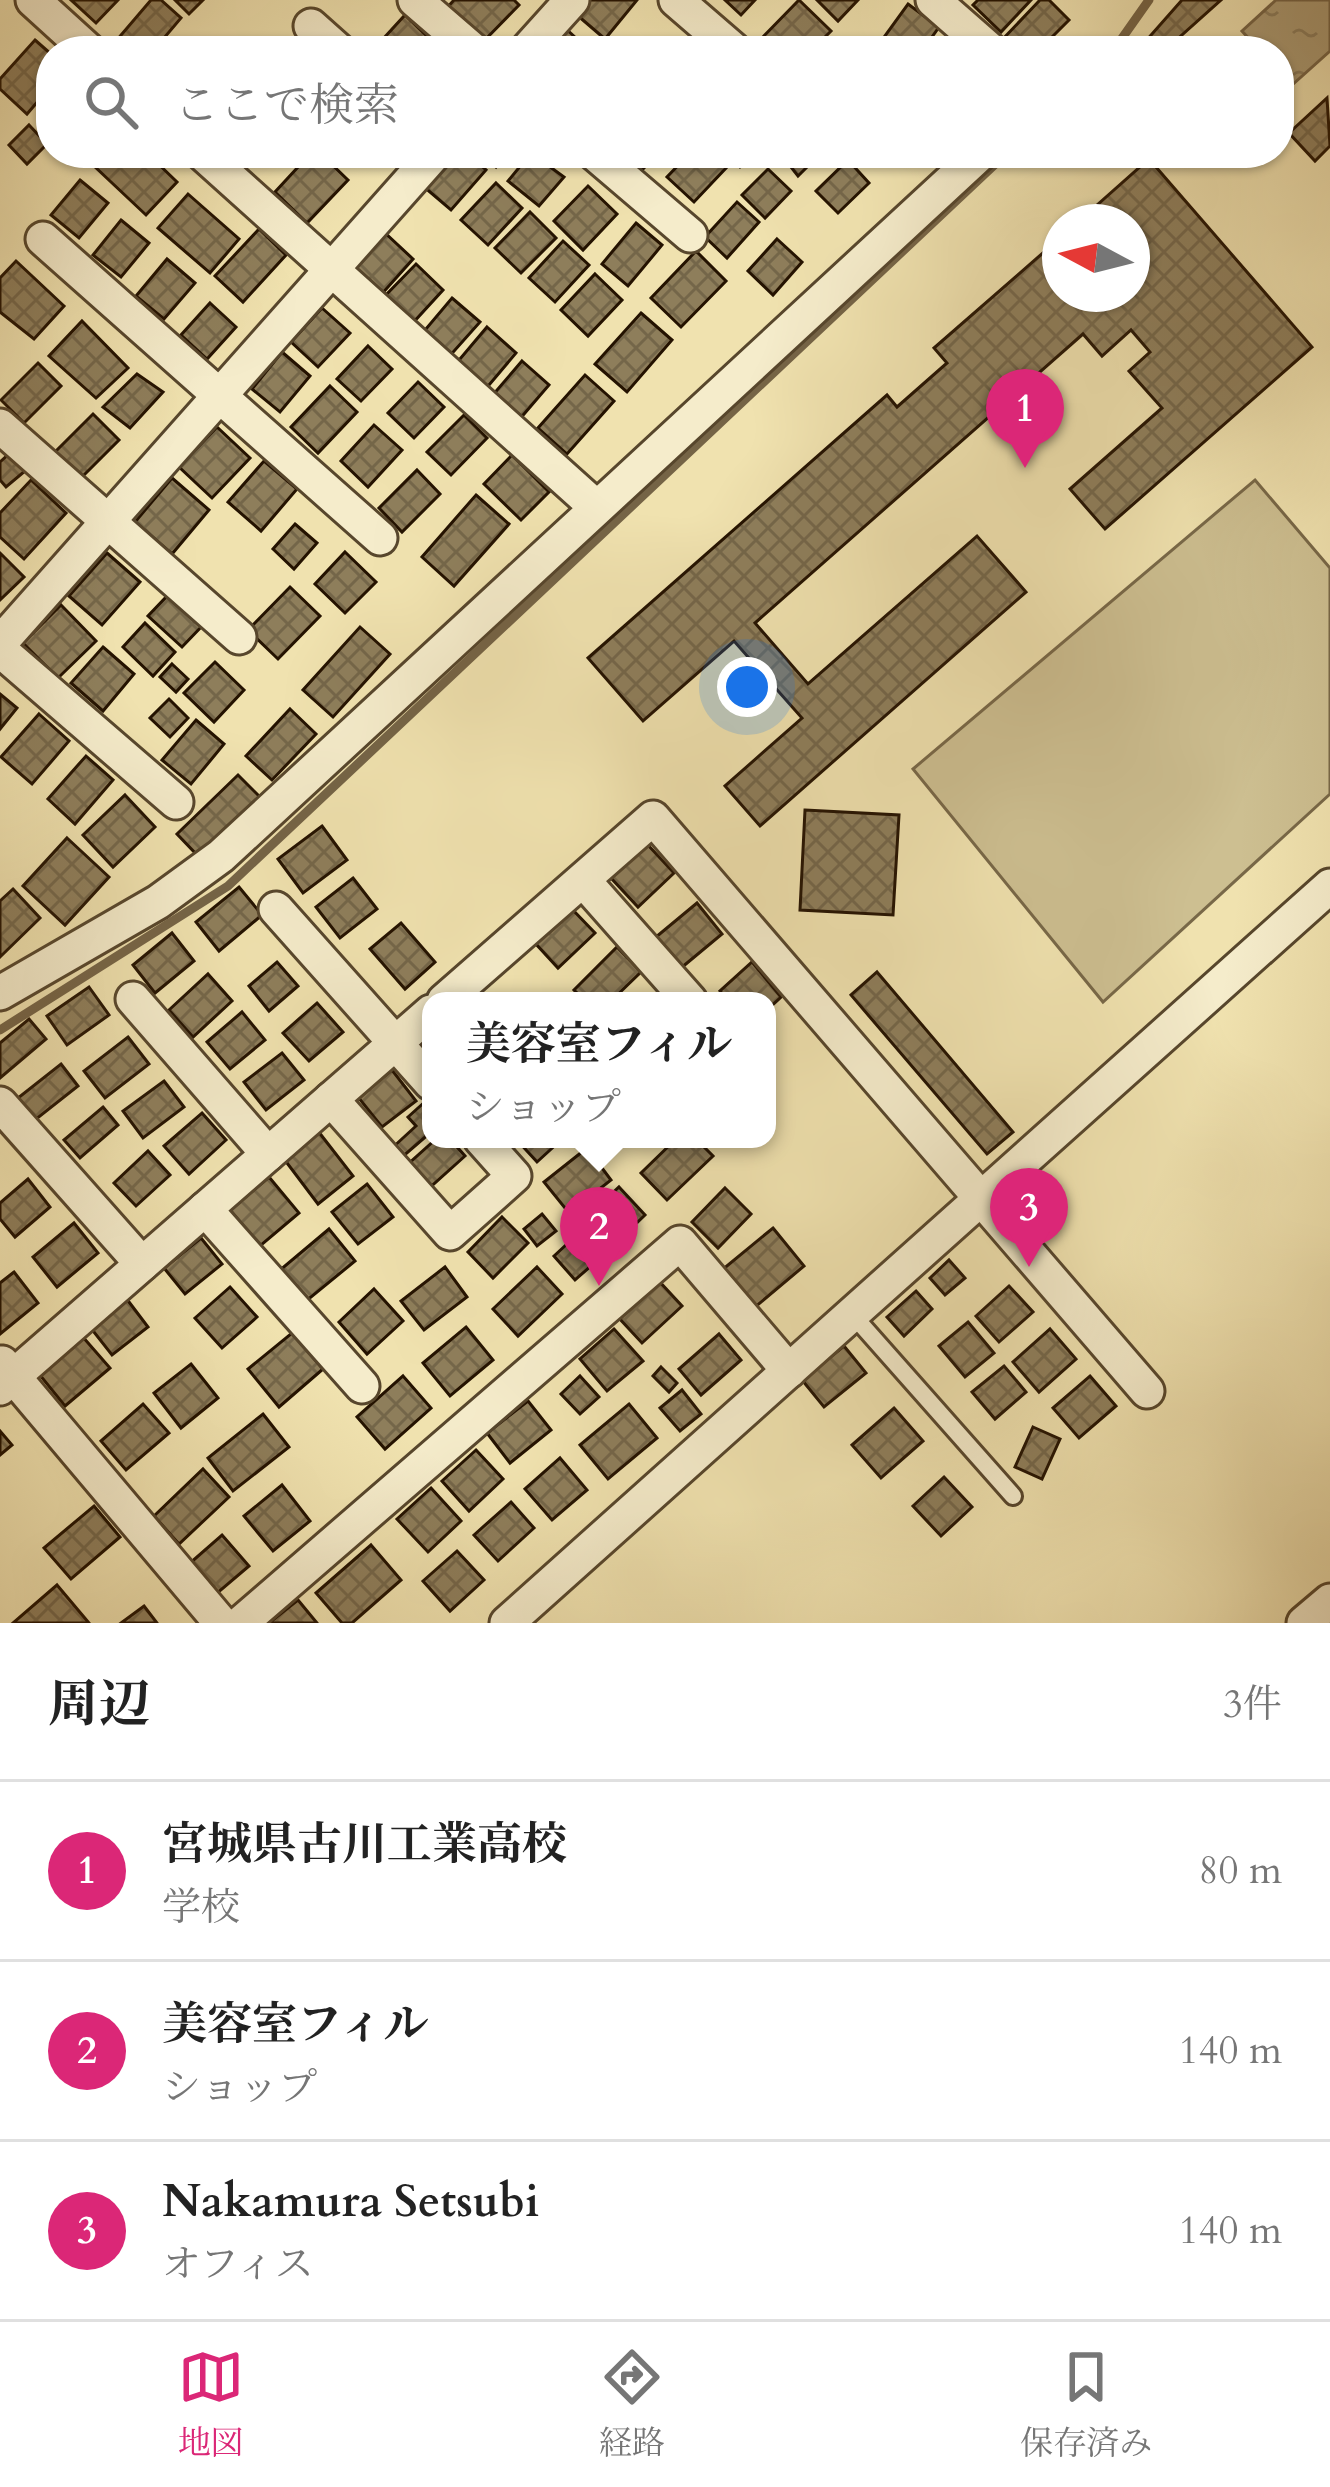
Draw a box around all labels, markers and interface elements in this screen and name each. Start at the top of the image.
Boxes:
search box [36,36,1294,168]
icon: search [78,69,144,135]
text: ここで検索 [174,75,399,136]
north arrow [1042,204,1150,312]
pin: 1 [986,369,1064,468]
your location [717,657,777,717]
popup [422,992,776,1148]
text: 美容室フィル [466,1014,732,1075]
text: ショップ [466,1081,621,1134]
pin: 3 [990,1168,1068,1267]
pin: 2 [560,1187,638,1286]
text: 周辺 [48,1670,150,1740]
text: 3件 [1223,1678,1282,1731]
text: 宮城県古川工業高校 [162,1814,567,1875]
text: 1 [77,1844,97,1897]
text: 80 m [1199,1844,1282,1897]
text: 学校 [162,1881,240,1934]
text: 美容室フィル [162,1994,428,2055]
text: 2 [77,2024,97,2077]
text: 140 m [1179,2024,1282,2077]
text: ショップ [162,2061,317,2114]
text: Nakamura Setsubi [162,2171,539,2232]
text: 3 [77,2204,97,2257]
text: 140 m [1179,2204,1282,2257]
text: オフィス [162,2238,314,2291]
tab: 地図 [178,2344,244,2466]
tab: 経路 [599,2344,665,2466]
tab: 保存済み [1020,2344,1152,2466]

